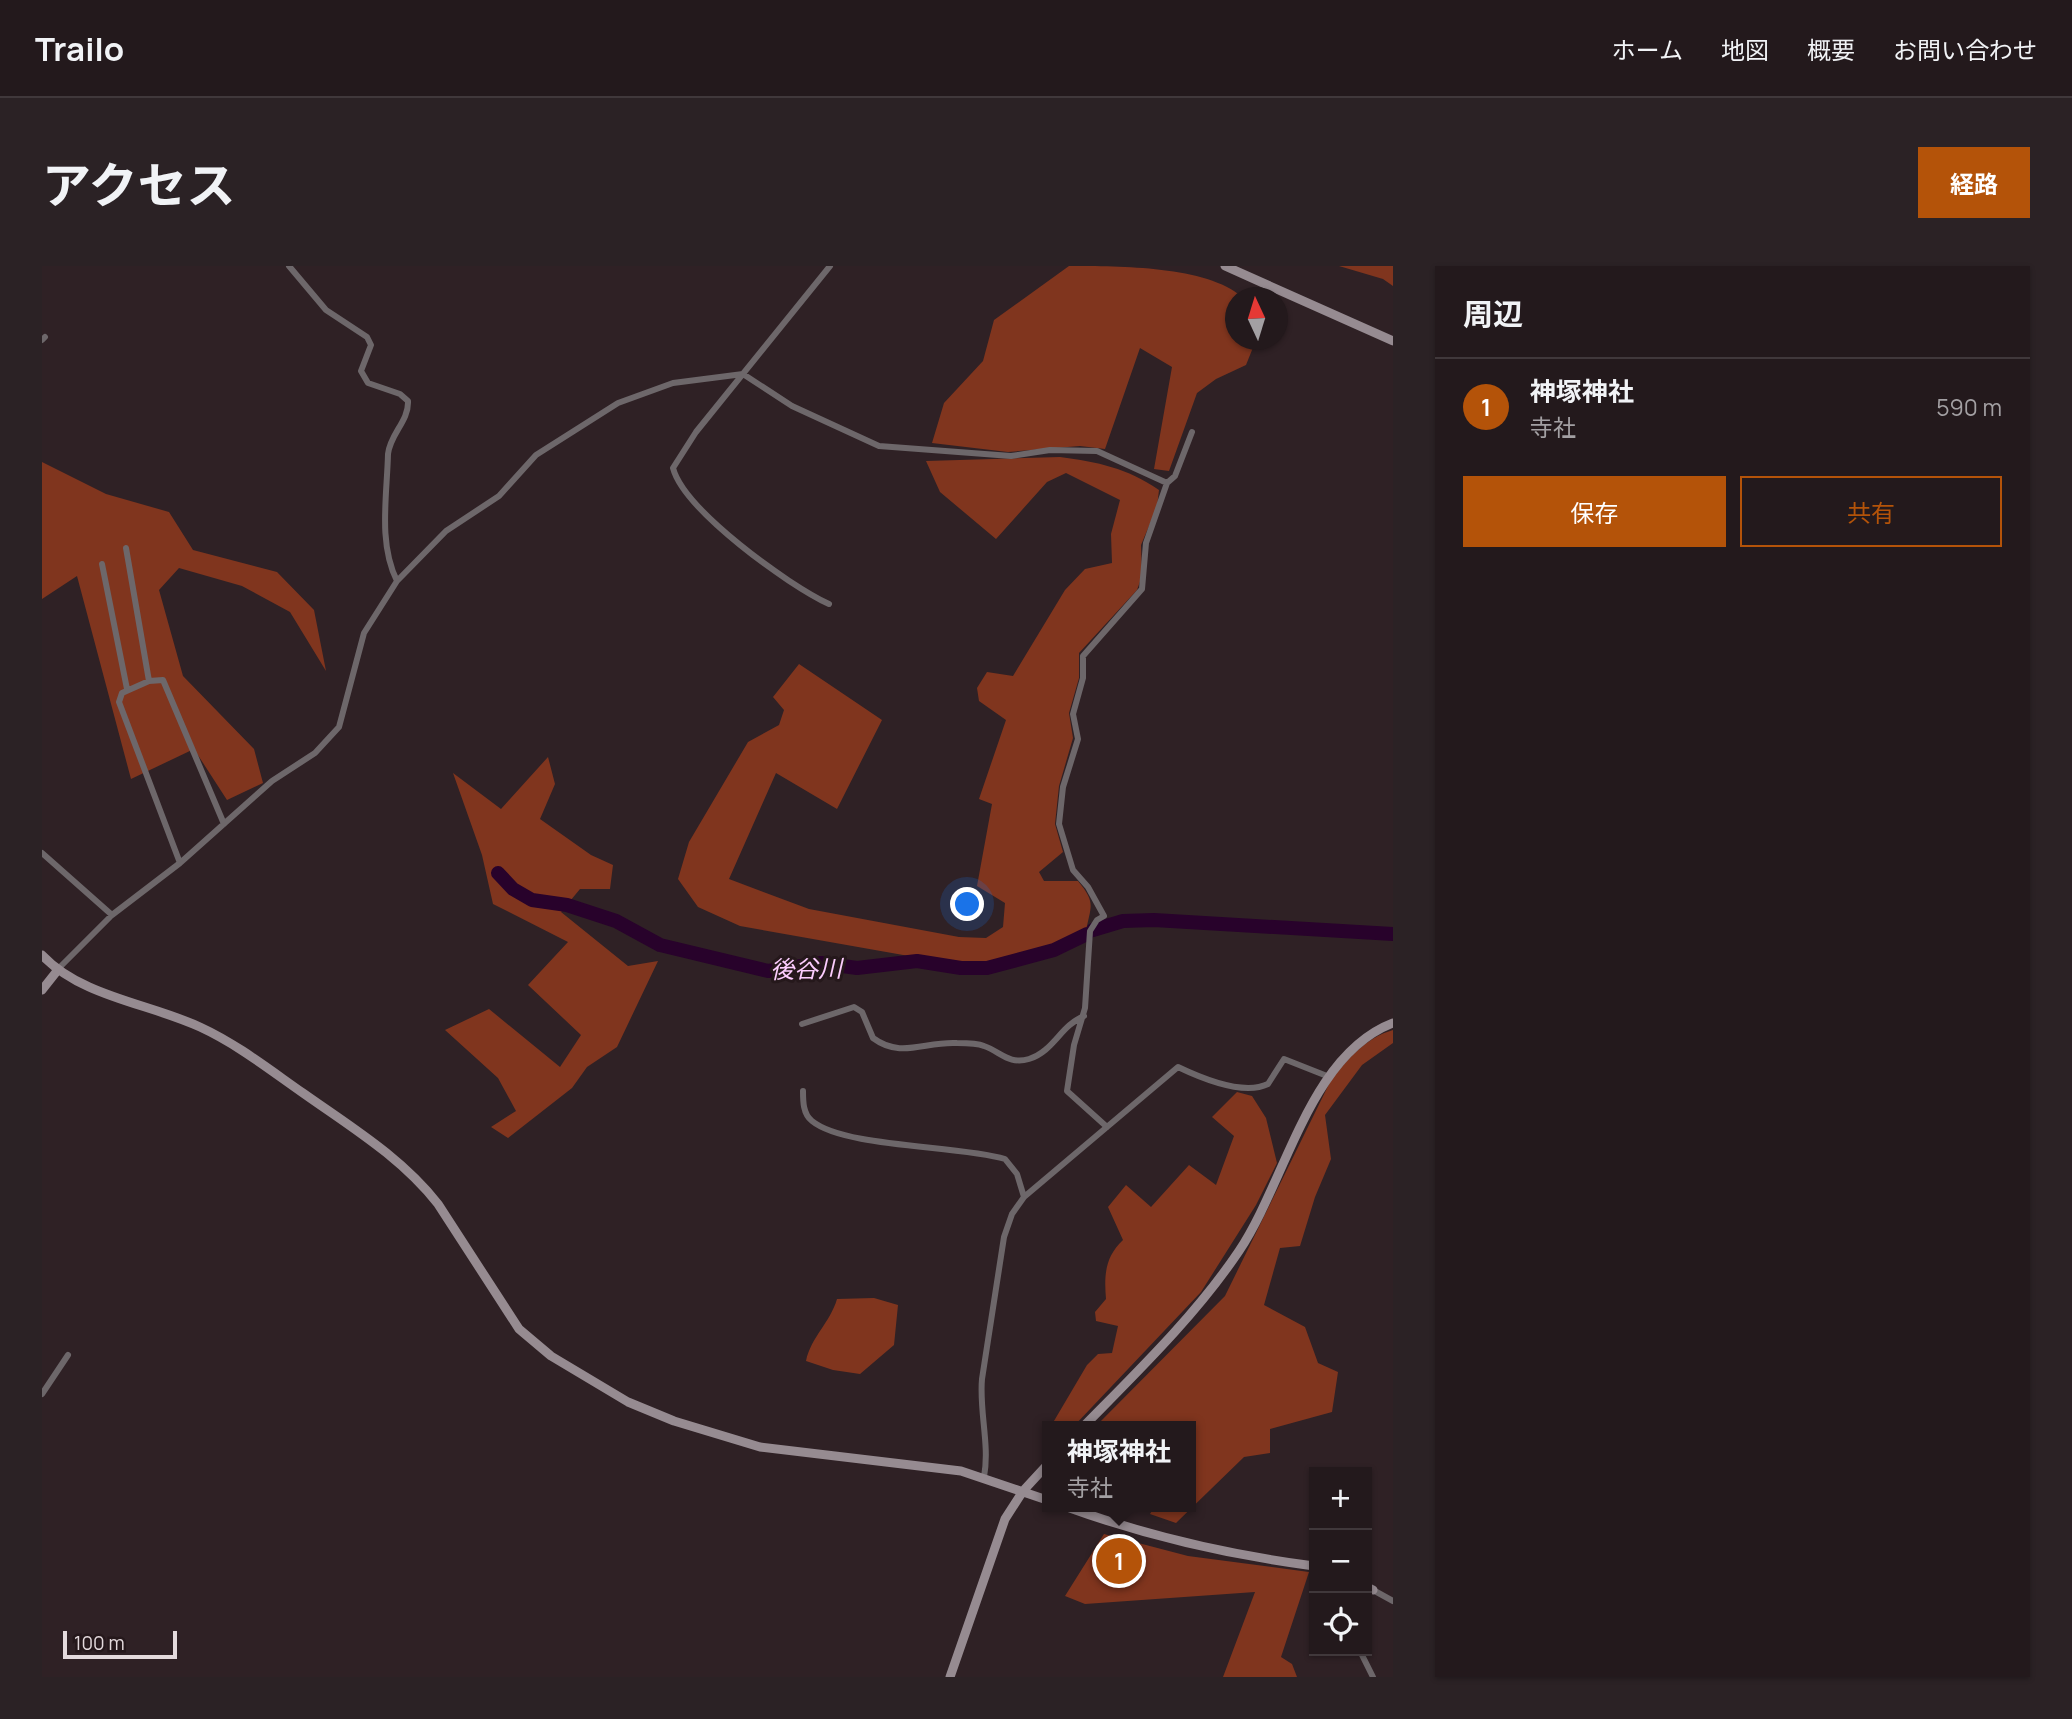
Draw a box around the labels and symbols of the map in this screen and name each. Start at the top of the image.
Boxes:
north arrow [1225,287,1288,350]
your location [950,887,984,921]
water label: 後谷川 [770,951,845,985]
pin: 1 [1096,1535,1142,1587]
scale bar [63,1628,177,1660]

